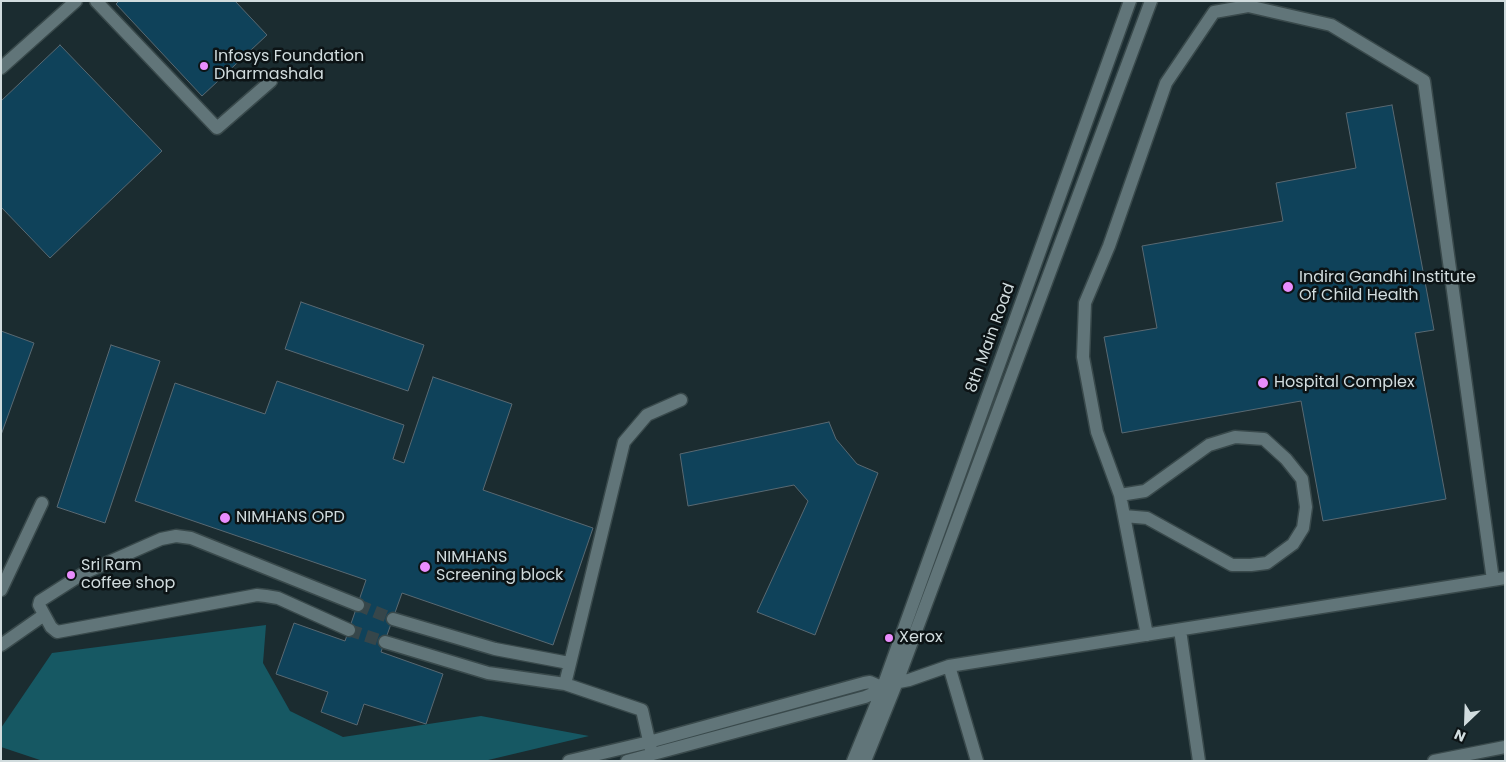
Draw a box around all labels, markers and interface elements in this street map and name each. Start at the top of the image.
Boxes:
place label: Infosys Foundation Dharmashala [214,47,364,85]
marker: Infosys Foundation Dharmashala [198,60,210,72]
place label: Indira Gandhi Institute Of Child Health [1299,268,1476,306]
marker: Indira Gandhi Institute Of Child Health [1281,280,1295,294]
street label: 8th Main Road [962,281,1020,395]
place label: Hospital Complex [1274,373,1415,393]
marker: Hospital Complex [1256,376,1270,390]
place label: NIMHANS OPD [236,508,345,528]
marker: NIMHANS OPD [218,511,232,525]
place label: NIMHANS Screening block [436,548,563,586]
place label: Sri Ram coffee shop [81,556,175,594]
marker: NIMHANS Screening block [418,560,432,574]
marker: Sri Ram coffee shop [65,569,77,581]
place label: Xerox [899,628,943,648]
marker: Xerox [883,632,895,644]
north arrow [1441,697,1491,747]
text: N [1451,724,1469,747]

